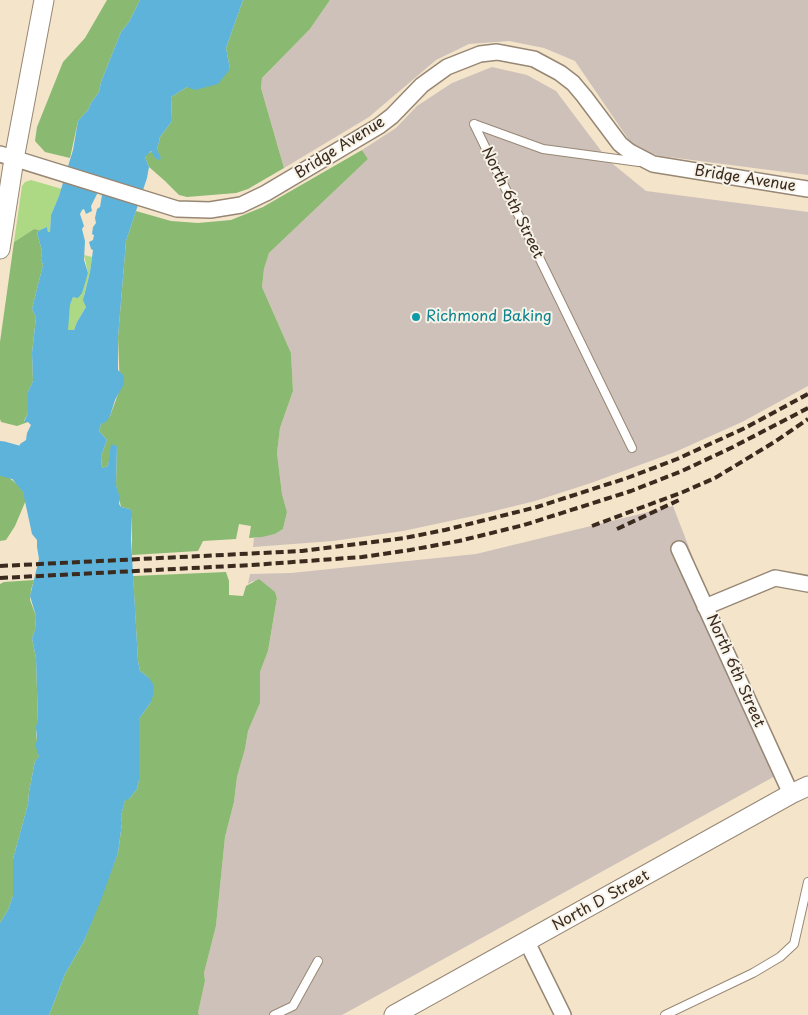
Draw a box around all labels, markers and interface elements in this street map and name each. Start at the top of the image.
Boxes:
street label: Bridge Avenue [292,113,388,183]
street label: North 6th Street [477,144,547,262]
street label: Bridge Avenue [693,162,797,196]
place label: Richmond Baking [426,308,552,326]
marker: Richmond Baking [410,311,422,323]
street label: North 6th Street [702,612,768,730]
street label: North D Street [549,867,653,935]

